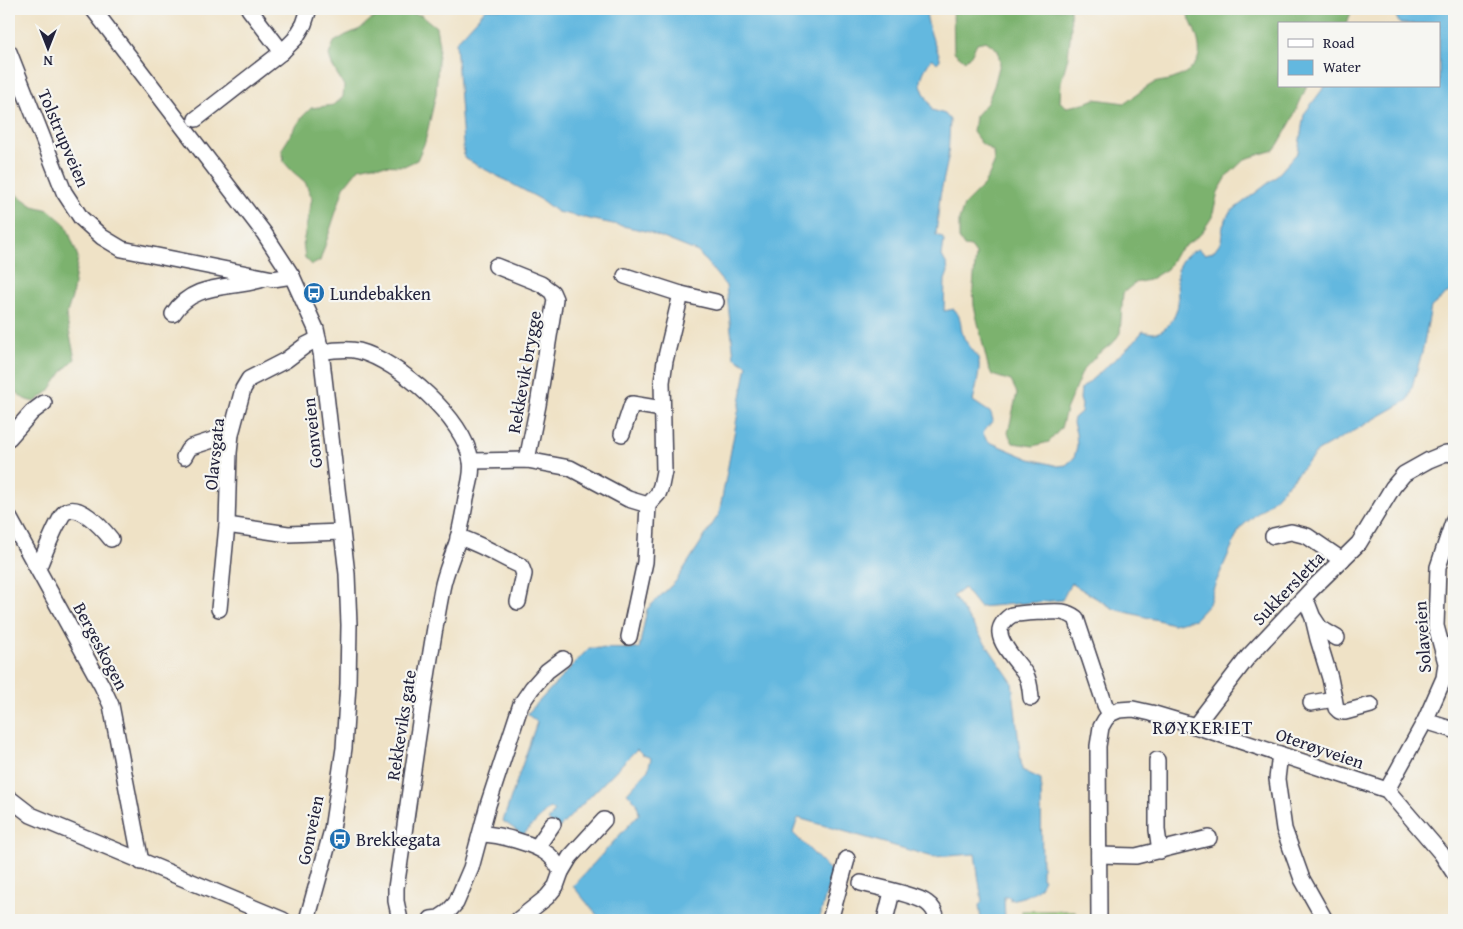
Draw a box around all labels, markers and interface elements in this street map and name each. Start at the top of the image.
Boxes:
north arrow [22,22,72,72]
legend [1278,22,1440,88]
text: Road [1323,32,1354,53]
text: N [43,51,53,71]
text: Water [1323,56,1361,77]
street label: Tolstrupveien [31,85,97,191]
place label: Lundebakken [330,280,431,307]
bus stop icon: Lundebakken [302,281,326,305]
street label: Rekkevik brygge [500,308,548,436]
street label: Gonveien [295,397,329,469]
street label: Olavsgata [197,416,231,492]
street label: Sukkersletta [1246,544,1331,631]
street label: Bergeskogen [67,597,135,695]
street label: Solaveien [1406,600,1438,674]
street label: Rekkeviks gate [379,668,423,782]
district label: RØYKERIET [1153,713,1253,741]
street label: Oterøyveien [1272,720,1368,776]
street label: Gonveien [289,793,331,867]
place label: Brekkegata [356,826,441,853]
bus stop icon: Brekkegata [328,827,352,851]

